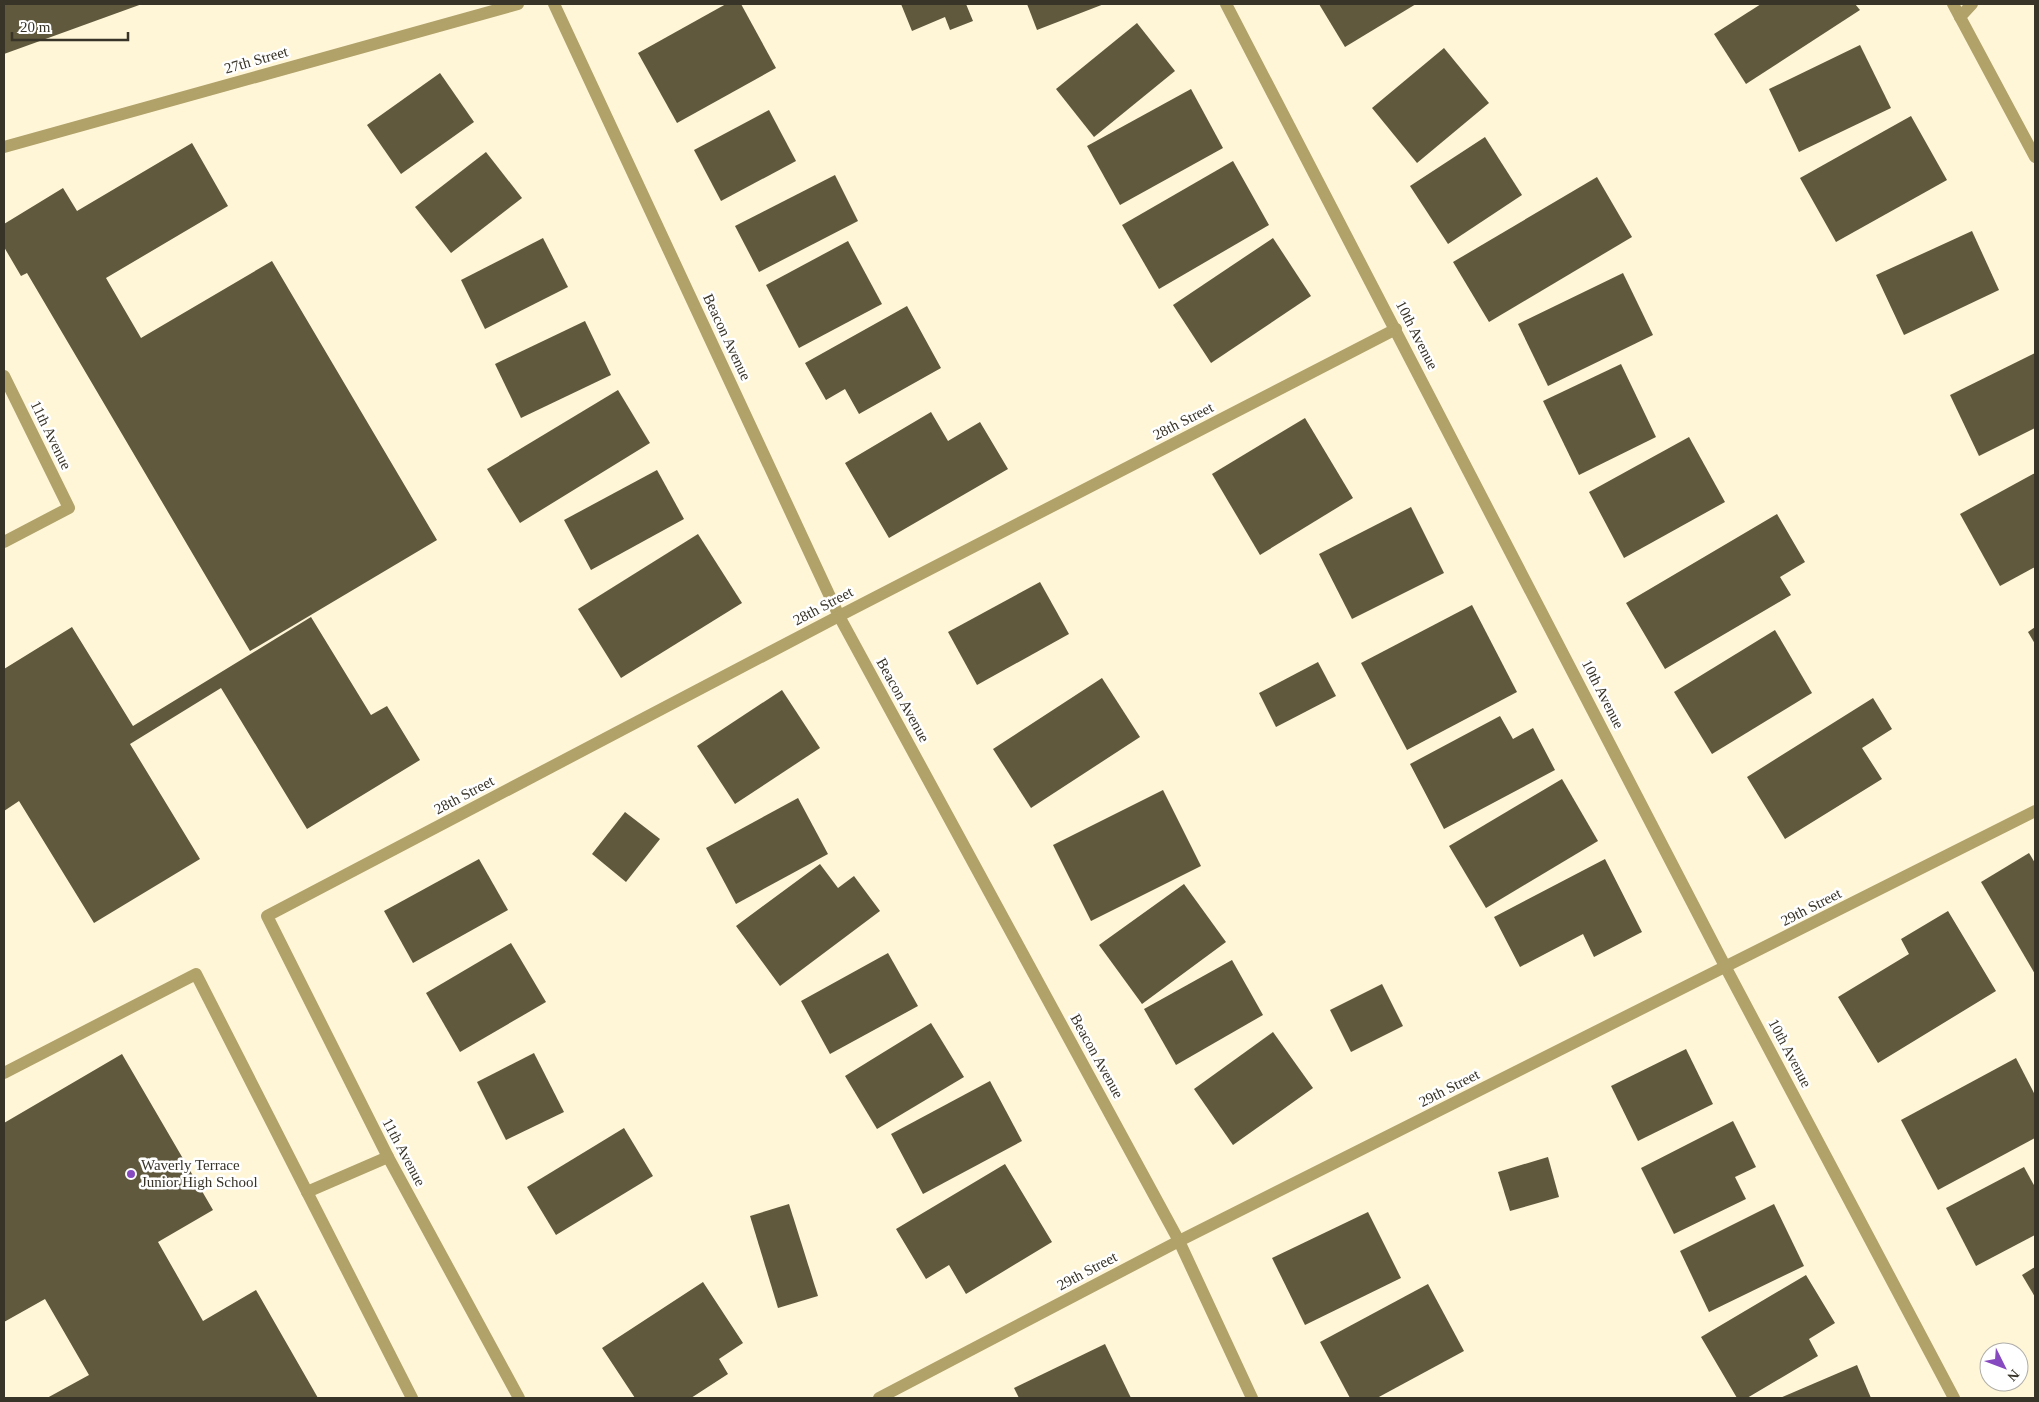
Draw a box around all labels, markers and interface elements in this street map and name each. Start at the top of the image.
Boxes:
scale bar [12,10,129,42]
text: 20 m [20,19,51,35]
street label: 27th Street [222,43,290,77]
street label: Beacon Avenue [700,291,754,383]
street label: 10th Avenue [1393,298,1441,372]
street label: 11th Avenue [27,398,75,472]
street label: 28th Street [1150,399,1217,443]
street label: 28th Street [790,583,856,628]
street label: Beacon Avenue [873,655,933,745]
street label: 10th Avenue [1579,657,1627,731]
street label: 28th Street [431,772,497,817]
street label: 29th Street [1778,885,1845,929]
street label: Beacon Avenue [1067,1011,1127,1101]
street label: 10th Avenue [1765,1016,1815,1090]
street label: 29th Street [1416,1066,1483,1110]
street label: 11th Avenue [379,1115,429,1189]
place label: Waverly Terrace Junior High School [141,1157,258,1190]
marker: Waverly Terrace Junior High School [125,1168,137,1180]
street label: 29th Street [1054,1248,1120,1293]
north arrow [1979,1342,2029,1392]
text: N [2004,1367,2022,1384]

